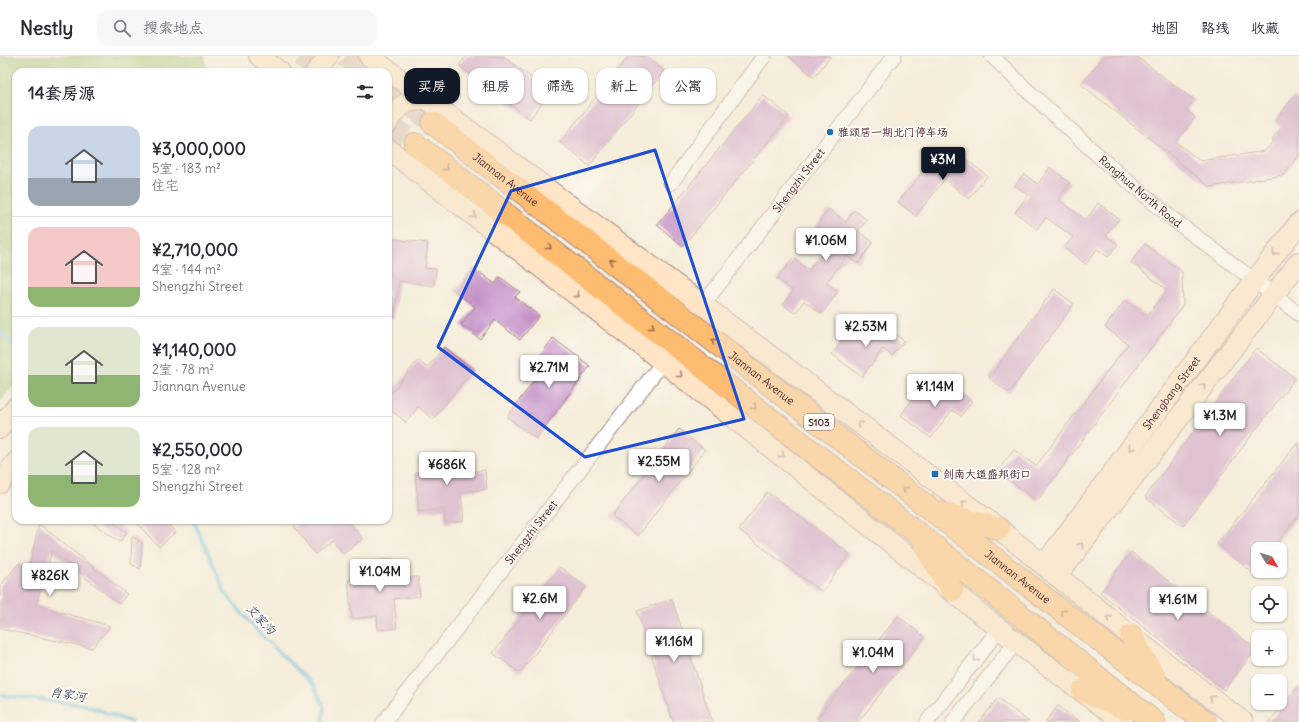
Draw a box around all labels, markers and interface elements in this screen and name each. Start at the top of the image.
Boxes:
search box [97,10,377,46]
text: Nestly [20,16,73,40]
icon: search [111,17,133,39]
text: 搜索地点 [143,18,203,37]
text: 地图 [1151,19,1179,37]
text: 路线 [1201,19,1229,37]
text: 收藏 [1251,19,1279,37]
chip: 买房 [404,68,460,104]
chip: 租房 [468,68,524,104]
chip: 筛选 [532,68,588,104]
chip: 新上 [596,68,652,104]
chip: 公寓 [660,68,716,104]
icon: filters [354,81,376,103]
text: 14套房源 [28,82,96,104]
place label: 雅颂居一期北门停车场 [838,125,948,139]
marker: 雅颂居一期北门停车场 [825,127,835,137]
text: ¥3,000,000 [152,138,246,160]
icon: home [60,142,108,190]
street label: Shengzhi Street [770,145,828,215]
pin: ¥3M [924,147,962,181]
street label: Jiannan Avenue [470,150,541,209]
text: ¥3M [930,151,956,168]
street label: Ronghua North Road [1096,153,1185,231]
text: 5室 · 183 m² [152,160,221,177]
one-way arrow [442,163,449,170]
text: 住宅 [152,177,178,194]
one-way arrow [470,211,477,218]
pin: ¥1.06M [793,228,859,262]
text: ¥1.06M [805,232,847,249]
text: ¥2,710,000 [152,239,238,261]
icon: home [60,243,108,291]
one-way arrow [544,243,551,250]
one-way arrow [1273,249,1280,256]
one-way arrow [609,259,616,266]
text: 4室 · 144 m² [152,261,221,278]
text: Shengzhi Street [152,278,243,295]
one-way arrow [573,290,580,298]
pin: ¥2.53M [833,314,899,348]
text: ¥2.53M [845,318,887,335]
one-way arrow [647,322,654,329]
text: ¥1,140,000 [152,339,236,361]
one-way arrow [712,339,719,346]
icon: home [60,343,108,391]
street label: Jiannan Avenue [726,348,797,408]
street label: Shengbang Street [1140,353,1203,432]
pin: ¥2.71M [516,355,582,389]
text: ¥2.71M [529,359,569,376]
text: 2室 · 78 m² [152,361,214,378]
one-way arrow [675,370,682,377]
pin: ¥1.14M [902,374,968,408]
text: Jiannan Avenue [152,378,246,395]
text: ¥1.14M [916,378,954,395]
one-way arrow [1198,384,1205,391]
one-way arrow [750,402,757,409]
pin: ¥1.3M [1192,403,1248,437]
text: ¥1.3M [1203,407,1237,424]
road number: S103 [804,414,834,430]
one-way arrow [858,422,865,429]
text: ¥2,550,000 [152,439,243,461]
icon: home [60,443,108,491]
one-way arrow [1129,443,1136,450]
pin: ¥2.55M [626,449,692,483]
one-way arrow [777,451,784,458]
pin: ¥686K [419,452,475,486]
text: ¥2.55M [638,453,680,470]
text: ¥686K [428,456,466,473]
text: 5室 · 128 m² [152,461,221,478]
place label: 剑南大道盛邦街口 [943,467,1031,481]
marker: 剑南大道盛邦街口 [930,469,940,479]
text: Shengzhi Street [152,478,243,495]
one-way arrow [903,487,910,494]
street label: Shengzhi Street [502,497,560,567]
one-way arrow [961,500,968,507]
one-way arrow [1076,542,1083,549]
north arrow [1251,542,1287,578]
map controls [1251,542,1287,710]
street label: Jiannan Avenue [982,547,1053,607]
pin: ¥1.04M [347,559,413,593]
pin: ¥826K [22,563,78,597]
text: ¥1.04M [359,563,401,580]
text: ¥826K [31,567,69,584]
pin: ¥2.6M [512,586,568,620]
button: locate [1251,586,1287,622]
pin: ¥1.61M [1145,587,1211,621]
text: ¥2.6M [522,590,558,607]
text: ¥1.61M [1159,591,1197,608]
water label: 艾家沟 [243,601,279,638]
one-way arrow [1061,610,1068,617]
one-way arrow [1107,616,1114,623]
pin: ¥1.16M [641,629,707,663]
button: + [1251,630,1287,666]
text: ¥1.16M [655,633,693,650]
pin: ¥1.04M [840,640,906,674]
text: ¥1.04M [852,644,894,661]
one-way arrow [973,655,980,662]
button: − [1251,674,1287,710]
water label: 肖家河 [49,684,89,705]
one-way arrow [1209,696,1216,703]

